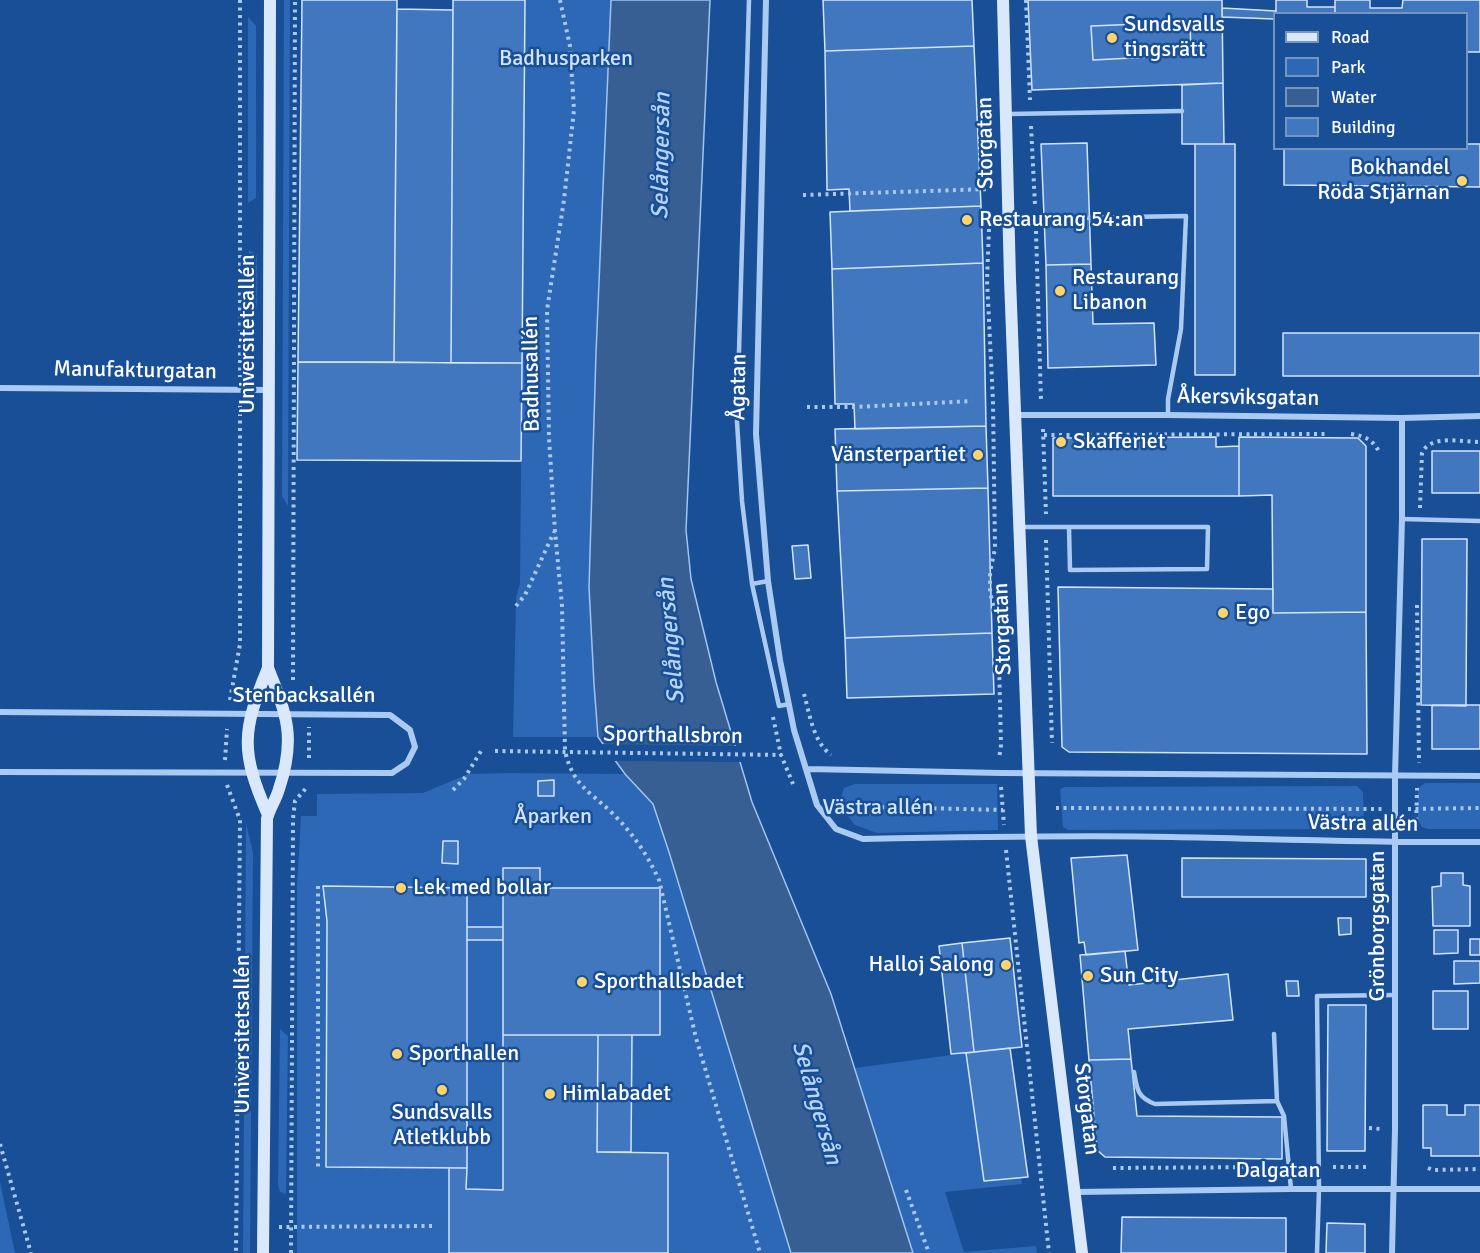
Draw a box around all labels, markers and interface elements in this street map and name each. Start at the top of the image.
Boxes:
place label: Sundsvalls tingsrätt [1124,12,1225,63]
legend [1273,12,1468,150]
text: Road [1331,26,1370,48]
marker: Sundsvalls tingsrätt [1105,31,1119,45]
park label: Badhusparken [499,46,633,72]
text: Park [1331,56,1366,78]
text: Water [1331,86,1376,108]
water label: Selångersån [646,92,678,220]
street label: Storgatan [972,97,1000,189]
text: Building [1331,116,1395,138]
place label: Bokhandel Röda Stjärnan [1317,155,1450,206]
marker: Bokhandel Röda Stjärnan [1455,174,1469,188]
place label: Restaurang 54:an [979,207,1144,233]
marker: Restaurang 54:an [960,213,974,227]
street label: Universitetsallén [235,254,261,414]
place label: Restaurang Libanon [1072,265,1179,316]
marker: Restaurang Libanon [1053,284,1067,298]
street label: Badhusallén [518,316,546,432]
street label: Ågatan [725,353,753,421]
street label: Manufakturgatan [53,356,217,386]
street label: Åkersviksgatan [1177,384,1319,412]
place label: Skafferiet [1073,429,1165,455]
marker: Skafferiet [1054,435,1068,449]
place label: Vänsterpartiet [831,442,966,468]
marker: Vänsterpartiet [971,448,985,462]
water label: Selångersån [652,577,692,705]
street label: Storgatan [988,582,1018,676]
place label: Ego [1235,600,1270,626]
marker: Ego [1216,606,1230,620]
street label: Stenbacksallén [232,683,376,709]
street label: Sporthallsbron [603,722,743,750]
park label: Västra allén [823,795,933,821]
park label: Åparken [514,804,592,830]
street label: Västra allén [1307,810,1419,838]
street label: Grönborgsgatan [1365,851,1391,1001]
place label: Lek med bollar [413,875,551,901]
marker: Lek med bollar [394,881,408,895]
place label: Halloj Salong [868,952,994,978]
street label: Universitetsallén [230,954,256,1114]
marker: Halloj Salong [999,958,1013,972]
place label: Sun City [1100,963,1178,989]
place label: Sporthallsbadet [594,969,744,995]
marker: Sun City [1081,969,1095,983]
marker: Sporthallsbadet [575,975,589,989]
water label: Selångersån [785,1038,847,1168]
place label: Sporthallen [409,1041,519,1067]
marker: Sporthallen [390,1047,404,1061]
street label: Storgatan [1067,1062,1105,1156]
place label: Himlabadet [562,1081,671,1107]
marker: Sundsvalls Atletklubb [435,1083,449,1097]
marker: Himlabadet [543,1087,557,1101]
place label: Sundsvalls Atletklubb [392,1100,492,1152]
street label: Dalgatan [1236,1158,1320,1184]

